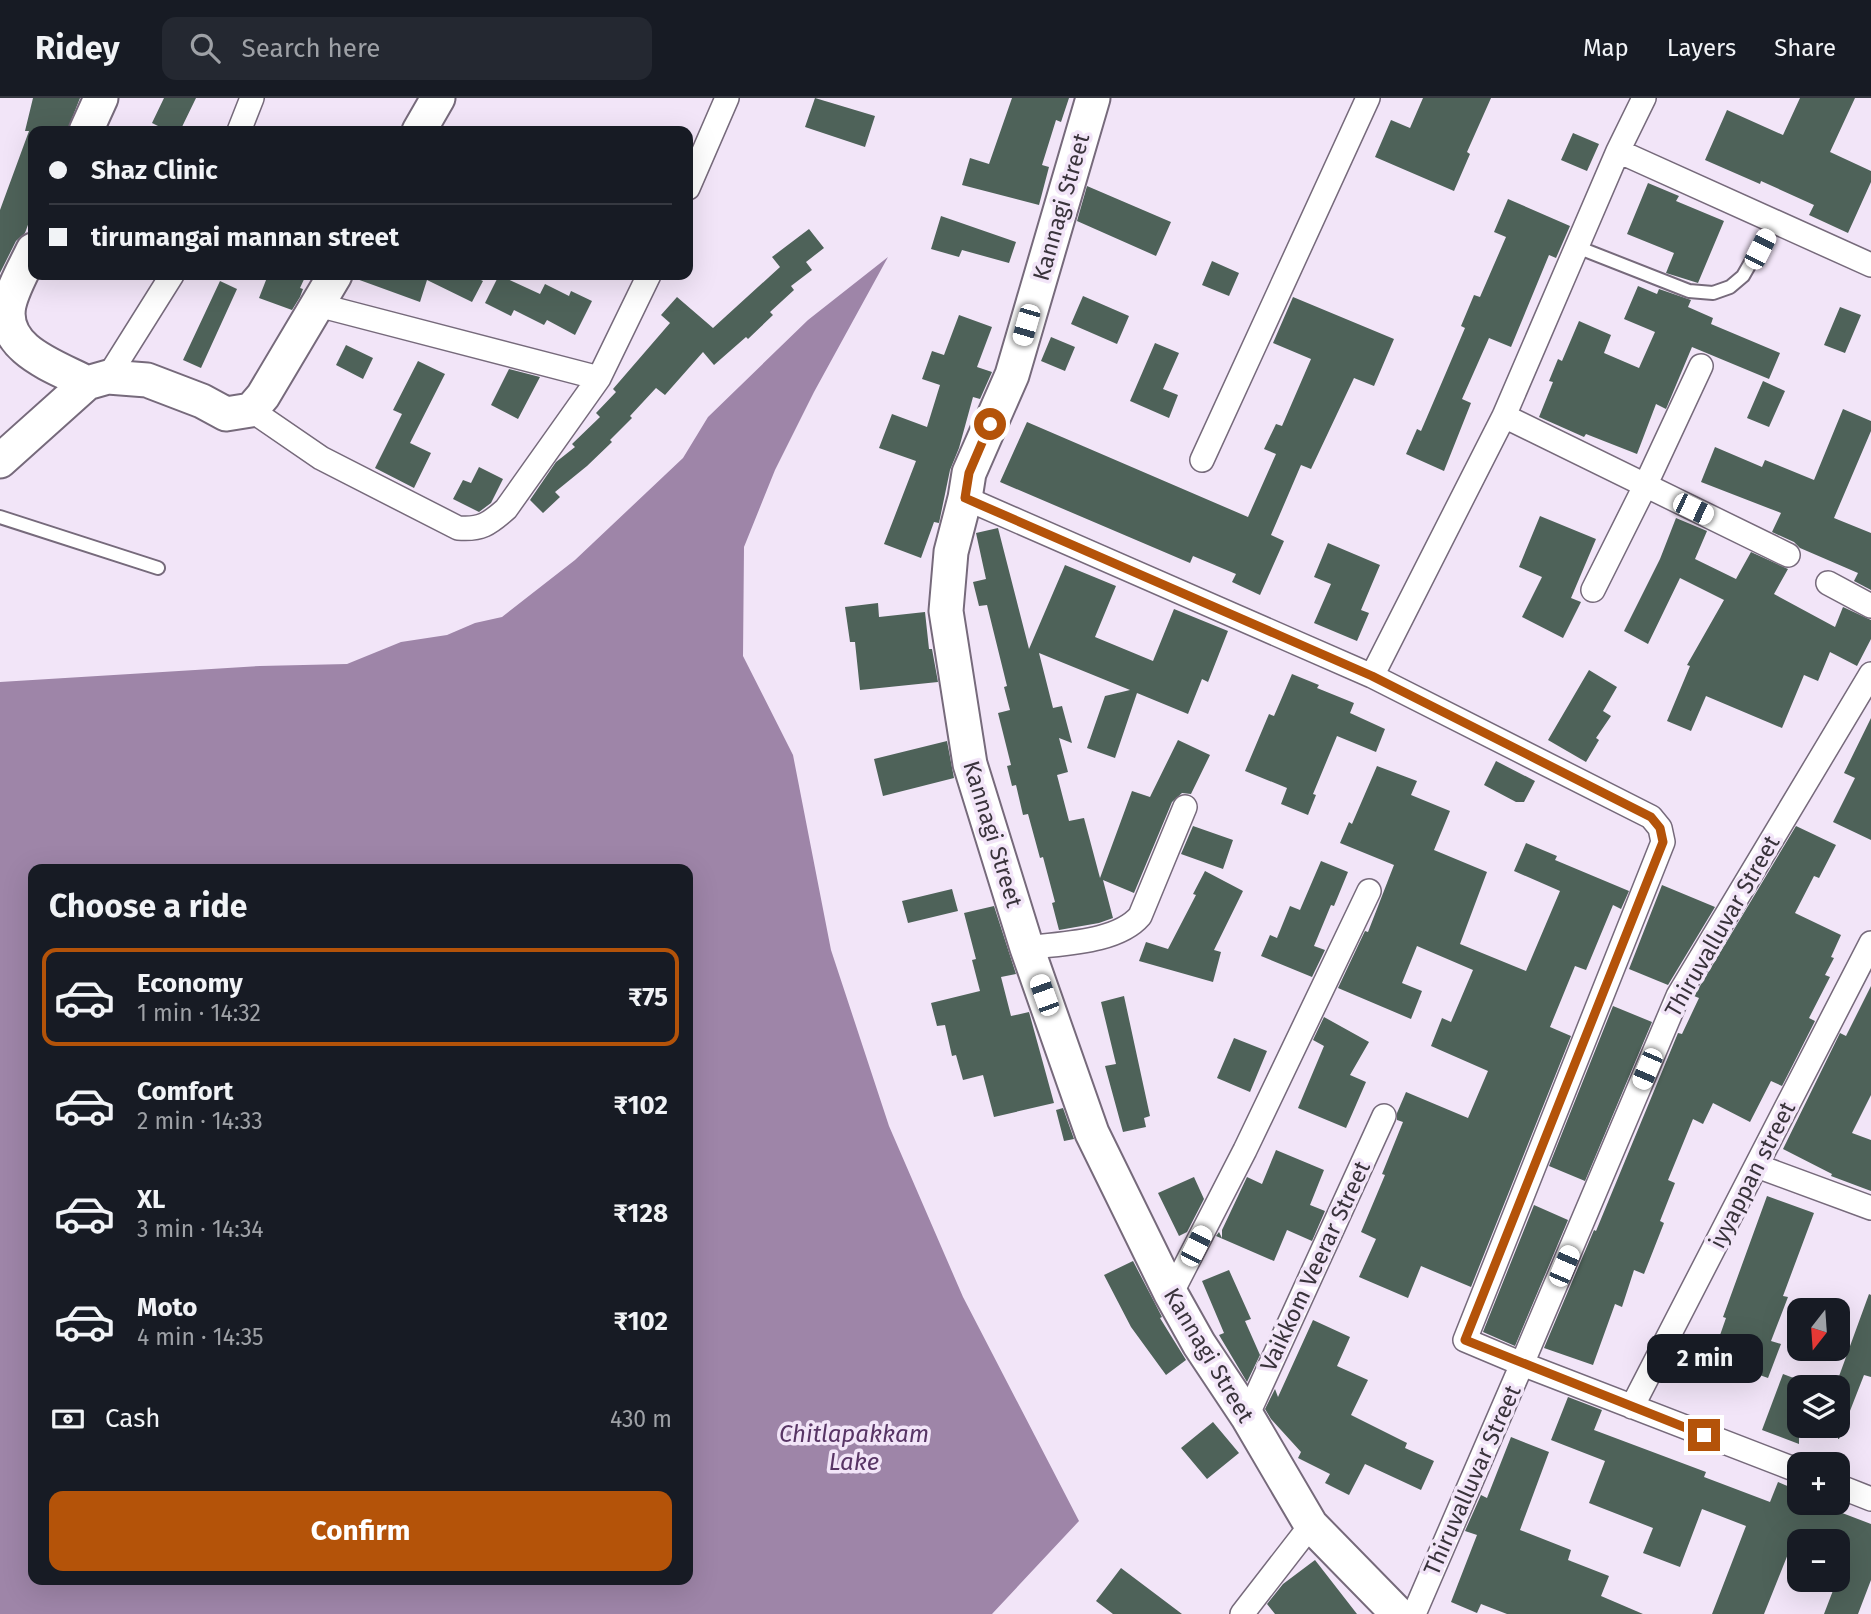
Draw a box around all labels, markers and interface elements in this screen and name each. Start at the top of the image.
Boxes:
search box [162,17,652,80]
text: Ridey [35,28,120,68]
icon: search [186,29,224,67]
text: Search here [242,33,380,64]
text: Map [1583,34,1629,62]
text: Layers [1667,34,1736,62]
text: Share [1774,34,1836,62]
street label: Kannagi Street [1027,129,1096,284]
text: Shaz Clinic [91,155,218,186]
text: tirumangai mannan street [91,222,399,253]
car [1742,226,1779,272]
car [1011,302,1042,348]
route start [974,408,1006,440]
car [1670,490,1717,528]
street label: Kannagi Street [957,757,1029,911]
street label: Thiruvalluvar Street [1659,830,1786,1022]
text: Choose a ride [49,887,247,925]
icon: car [53,966,116,1029]
text: Economy [137,968,243,999]
car [1027,972,1062,1018]
text: ₹75 [628,982,668,1013]
text: 1 min · 14:32 [137,999,261,1027]
car [1630,1046,1665,1092]
icon: car [53,1074,116,1137]
text: Comfort [137,1076,233,1107]
text: ₹102 [613,1090,668,1121]
street label: iyyappan street [1703,1096,1801,1253]
text: 2 min · 14:33 [137,1107,263,1135]
street label: Vaikkom Veerar Street [1254,1156,1376,1376]
icon: car [53,1182,116,1245]
text: XL [137,1184,165,1215]
text: ₹128 [613,1198,668,1229]
text: 3 min · 14:34 [137,1215,263,1243]
car [1178,1223,1215,1269]
car [1547,1243,1582,1289]
street label: Kannagi Street [1158,1283,1261,1428]
icon: car [53,1290,116,1353]
text: Moto [137,1292,197,1323]
north arrow [1787,1298,1850,1362]
map controls [1787,1298,1850,1592]
text: ₹102 [613,1306,668,1337]
text: 4 min · 14:35 [137,1323,264,1351]
callout: 2 min [1646,1334,1762,1382]
text: 2 min [1677,1344,1733,1372]
button: layers [1787,1375,1850,1438]
street label: Thiruvalluvar Street [1418,1380,1527,1579]
icon: cash [49,1400,87,1438]
text: Cash [105,1403,161,1434]
text: 430 m [610,1405,672,1433]
route end [1688,1419,1720,1451]
water label: Chitlapakkam Lake [779,1420,929,1476]
button: + [1787,1452,1850,1515]
button: Confirm [49,1491,672,1571]
button: − [1787,1529,1850,1592]

